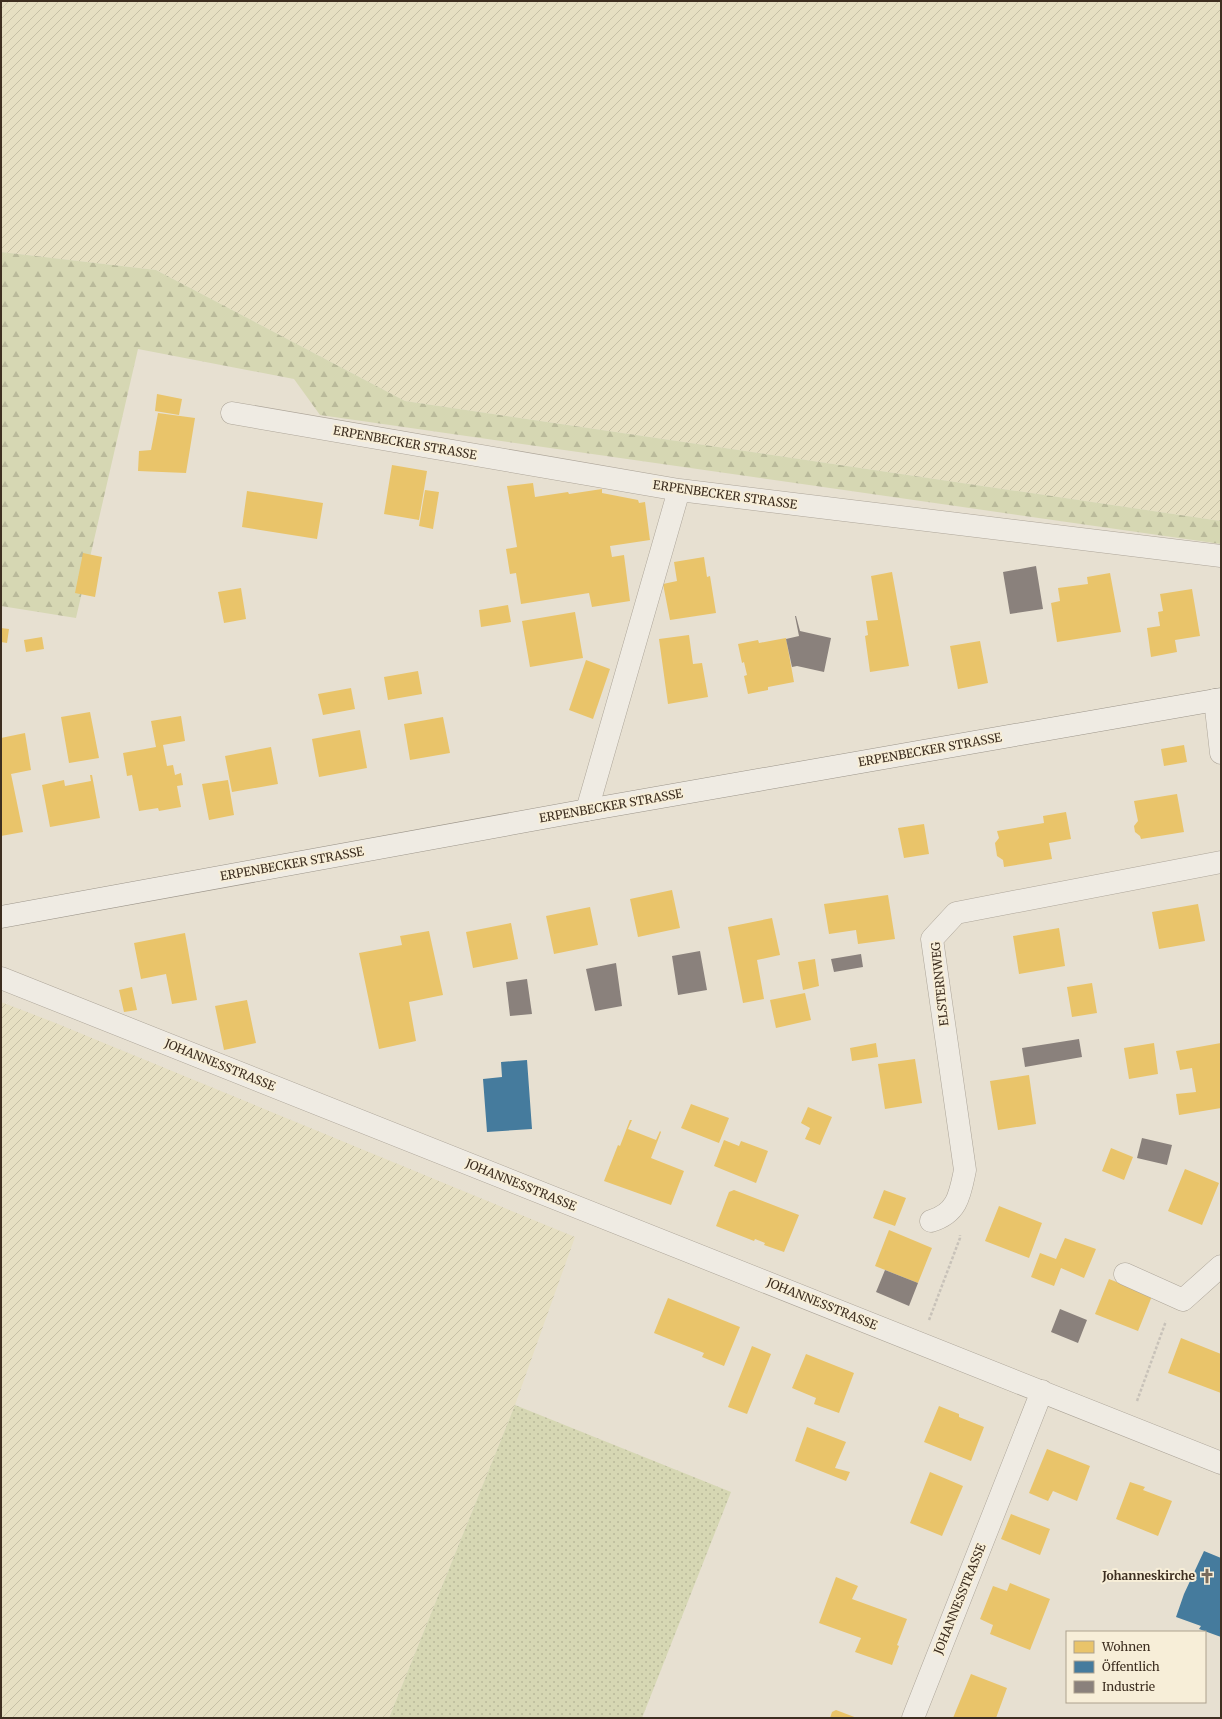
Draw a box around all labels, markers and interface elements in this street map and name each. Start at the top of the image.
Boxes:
street label: ERPENBECKER STRASSE [332,422,478,463]
street label: ERPENBECKER STRASSE [652,477,799,512]
street label: ERPENBECKER STRASSE [857,729,1003,770]
street label: ERPENBECKER STRASSE [538,785,684,826]
street label: ERPENBECKER STRASSE [219,843,365,884]
street label: ELSTERNWEG [928,941,951,1027]
street label: JOHANNESSTRASSE [162,1035,278,1094]
street label: JOHANNESSTRASSE [463,1155,579,1214]
street label: JOHANNESSTRASSE [764,1274,880,1333]
street label: JOHANNESSTRASSE [930,1541,989,1657]
church icon: Johanneskirche [1198,1567,1216,1585]
place label: Johanneskirche [1101,1568,1195,1583]
legend [1066,1631,1206,1703]
text: Wohnen [1101,1639,1150,1654]
text: Öffentlich [1102,1659,1160,1674]
text: Industrie [1102,1679,1155,1694]

